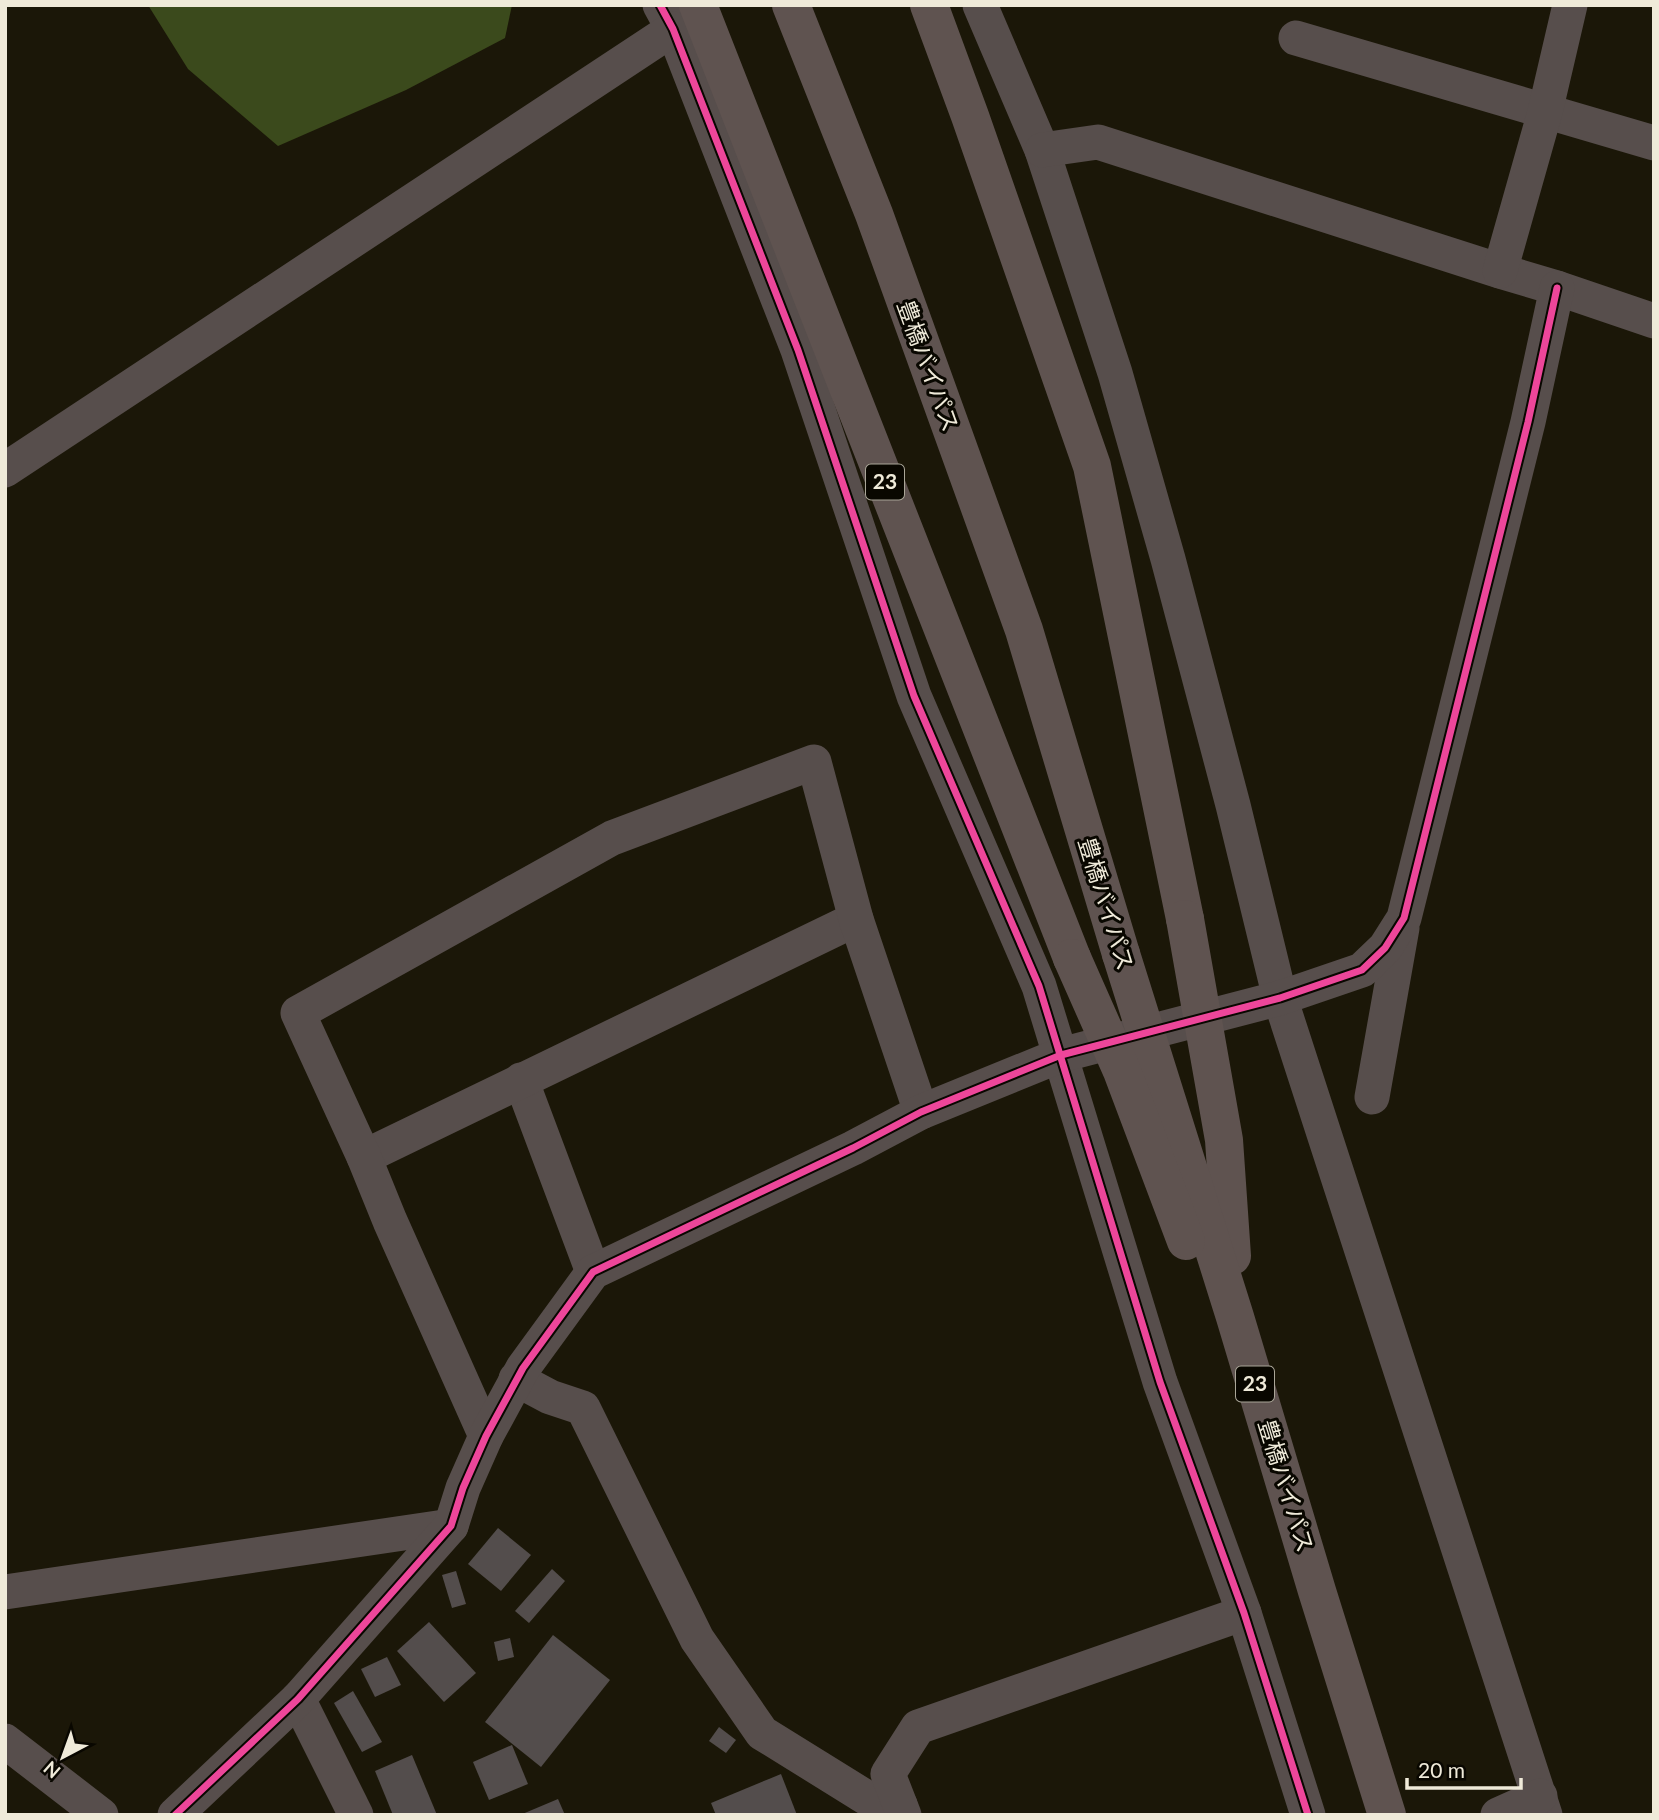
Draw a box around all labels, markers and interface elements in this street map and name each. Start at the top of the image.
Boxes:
street label: 豊橋バイパス [892,296,966,435]
road number: 23 [866,464,904,500]
street label: 豊橋バイパス [1073,834,1140,974]
road number: 23 [1236,1366,1274,1402]
street label: 豊橋バイパス [1253,1416,1320,1556]
north arrow [28,1722,98,1792]
scale bar [1407,1746,1521,1790]
text: N [38,1757,65,1784]
text: 20 m [1418,1757,1465,1782]

